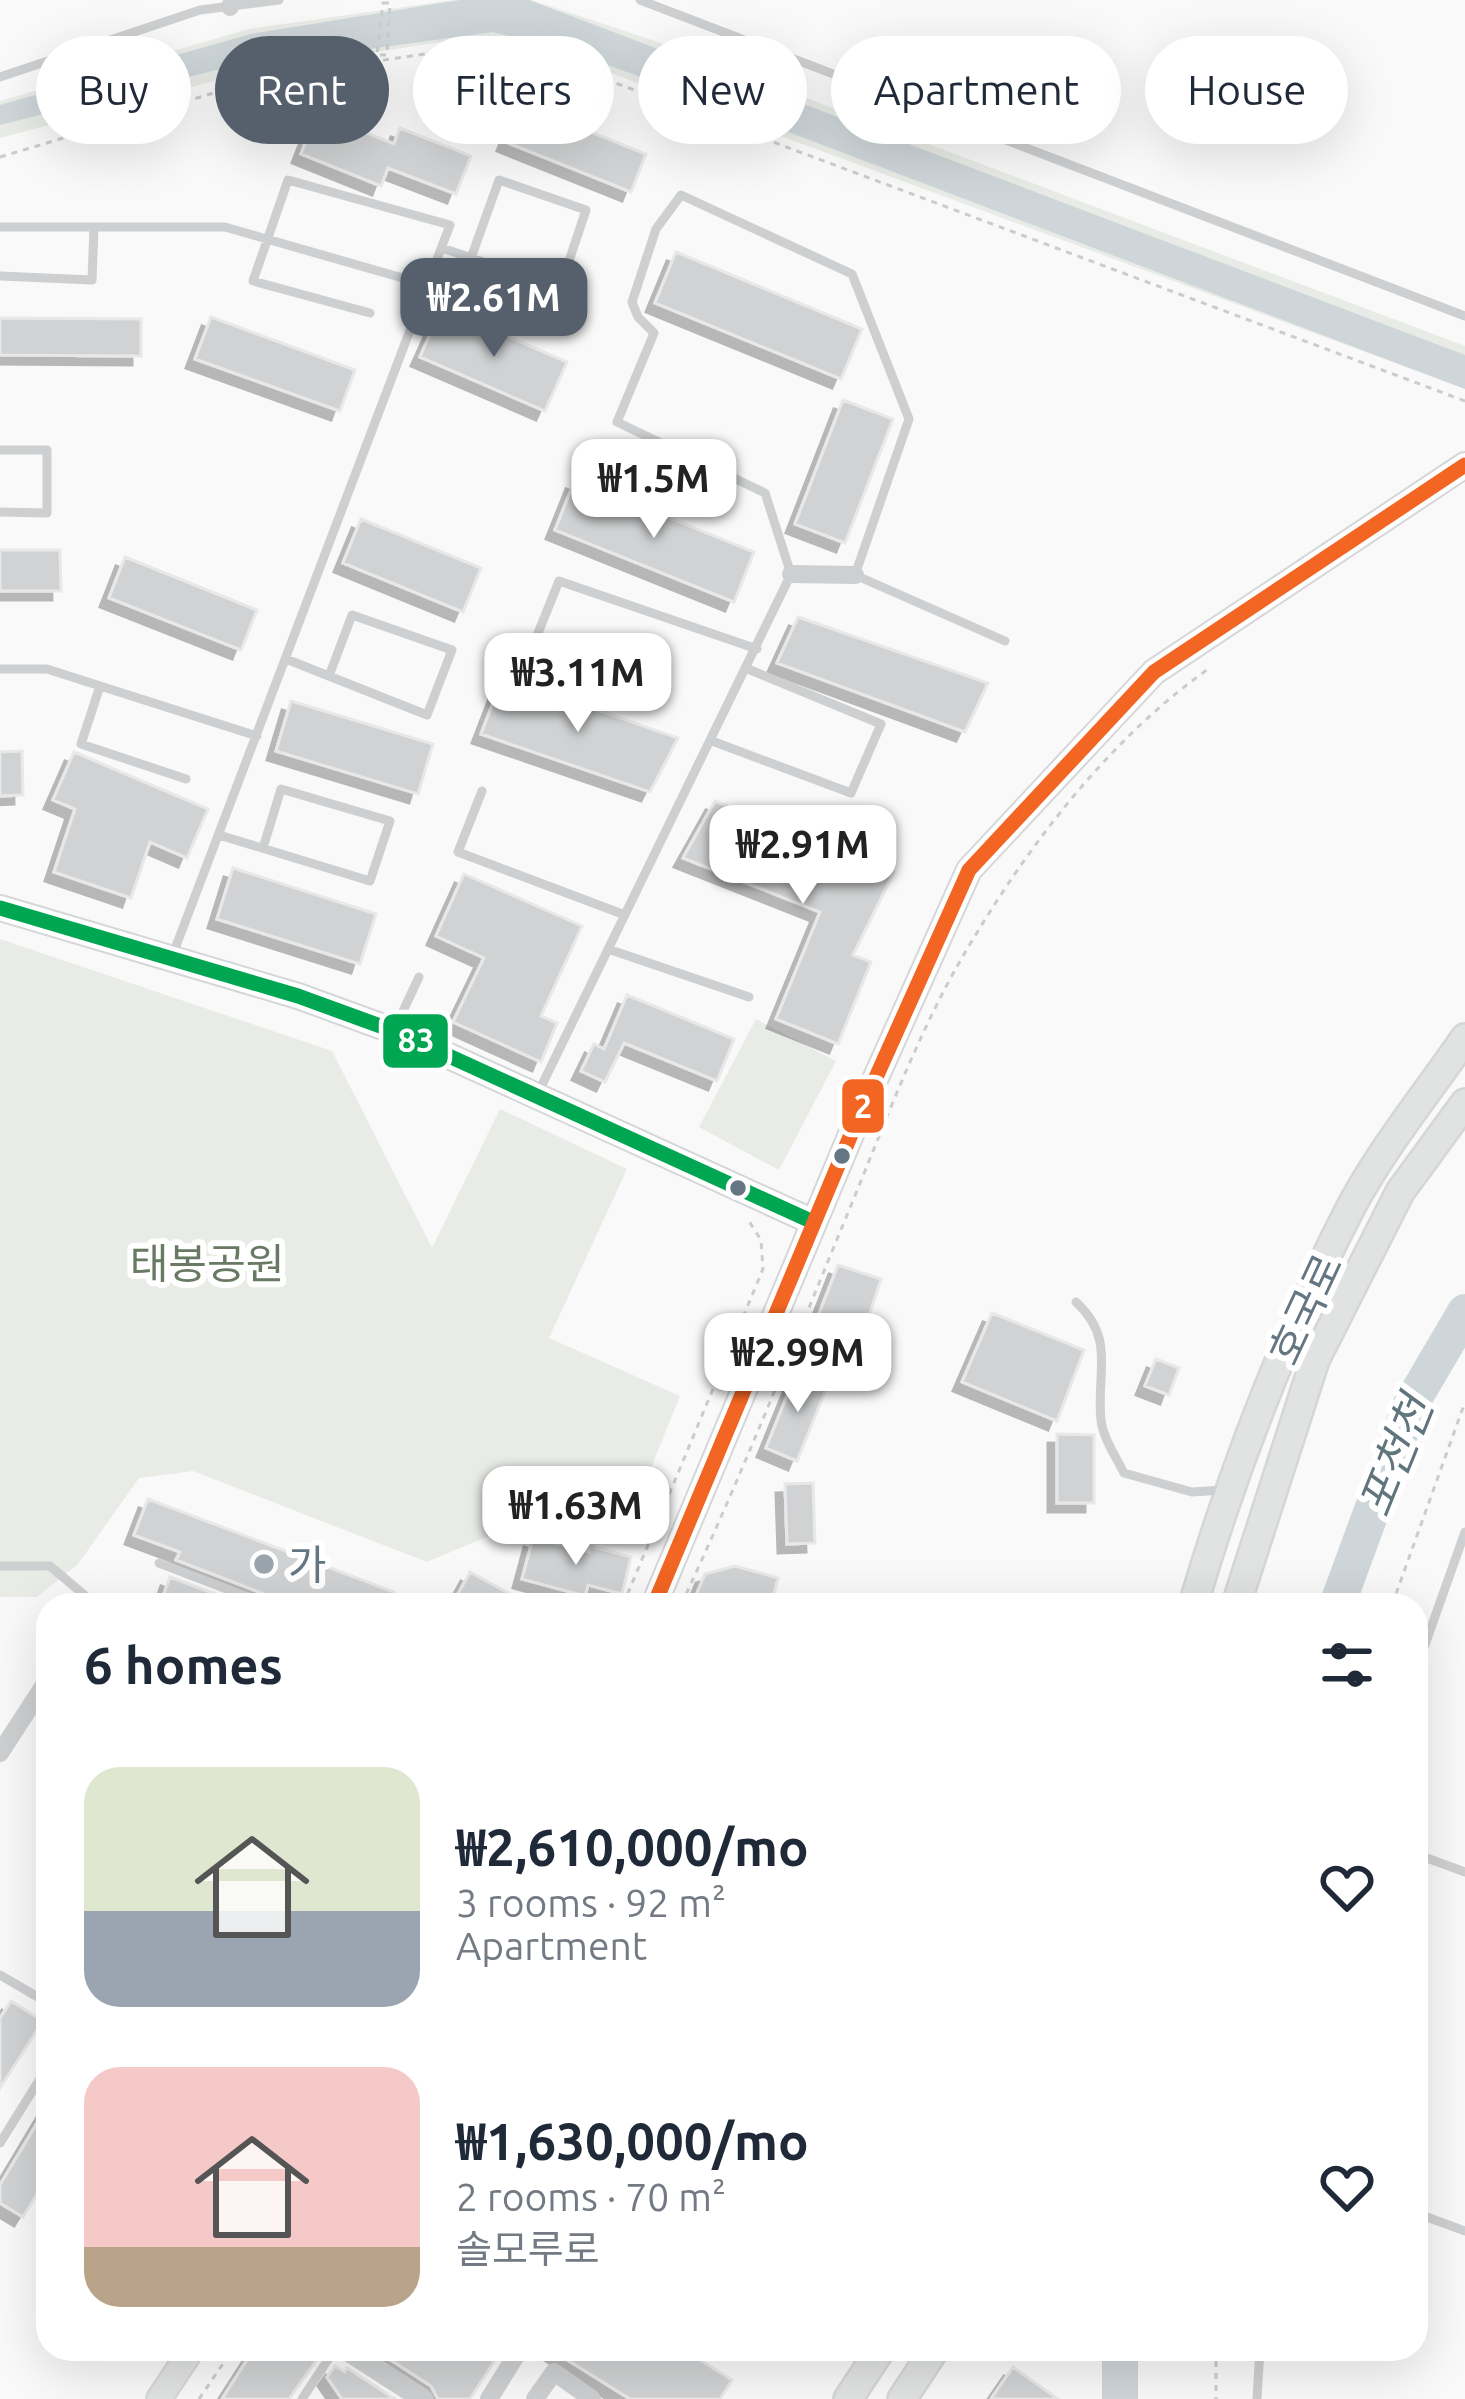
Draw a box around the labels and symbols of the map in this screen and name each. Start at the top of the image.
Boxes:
pin: ₩2.61M [396,258,592,360]
pin: ₩1.5M [570,439,738,541]
pin: ₩3.11M [480,633,676,735]
pin: ₩2.91M [705,805,901,907]
line badge: 83 [381,1012,450,1070]
text: 83 [397,1021,435,1058]
line badge: 2 [840,1077,886,1135]
text: 2 [854,1087,872,1124]
unlabelled marker [831,1145,853,1167]
unlabelled marker [727,1177,749,1199]
park label: 태봉공원 [130,1240,284,1287]
street label: 호국로 [1259,1247,1351,1371]
pin: ₩2.99M [700,1313,896,1415]
water label: 포천천 [1348,1385,1444,1523]
pin: ₩1.63M [478,1466,674,1568]
place label: 가 [288,1541,327,1588]
marker: 가 [251,1551,277,1577]

